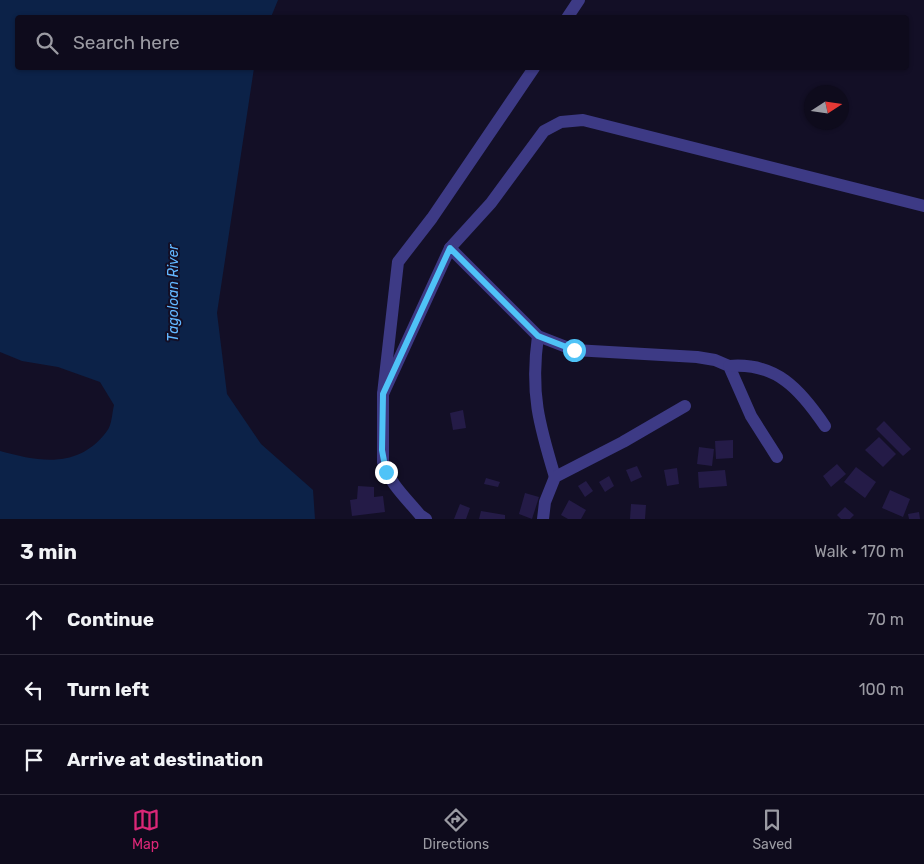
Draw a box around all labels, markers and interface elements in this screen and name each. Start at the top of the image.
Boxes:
search box [15,15,909,70]
icon: search [33,29,61,57]
text: Search here [73,31,180,54]
north arrow [804,85,849,130]
water label: Tagoloan River [165,244,182,342]
route start [563,339,586,362]
route end [375,461,398,484]
text: 3 min [20,539,77,564]
text: Walk · 170 m [814,542,904,561]
icon: ahead [20,606,48,634]
text: Continue [67,608,154,631]
text: 70 m [867,610,904,629]
icon: left [20,676,48,704]
text: Turn left [67,678,149,701]
text: 100 m [859,680,904,699]
icon: arrive [20,746,48,774]
text: Arrive at destination [67,748,263,771]
tab: Map [132,806,160,853]
tab: Directions [423,806,489,853]
tab: Saved [752,806,792,853]

